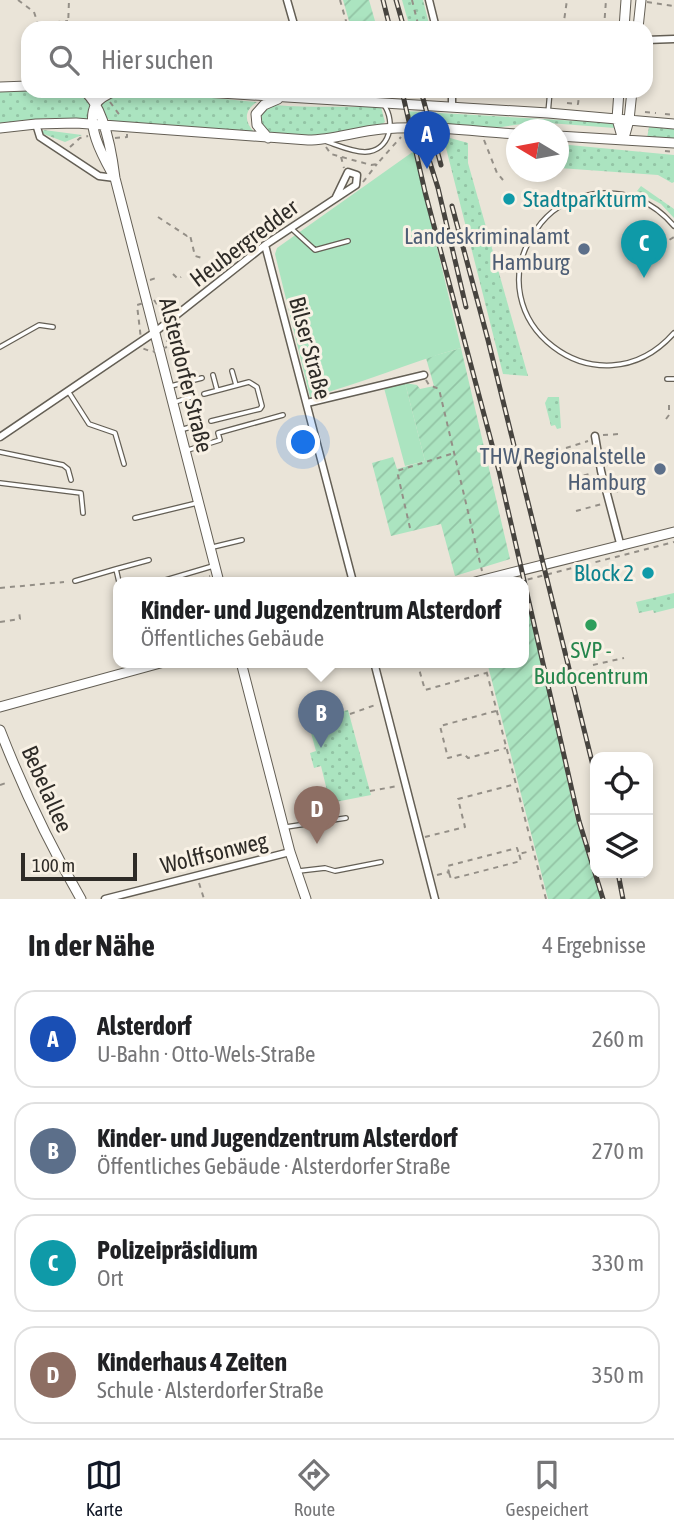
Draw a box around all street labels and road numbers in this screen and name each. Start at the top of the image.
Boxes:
street label: Heubergredder [185,193,304,292]
street label: Bilser Straße [284,294,336,402]
street label: Alsterdorfer Straße [154,295,218,455]
street label: Bebelallee [16,742,78,836]
street label: Wolffsonweg [158,827,270,879]

